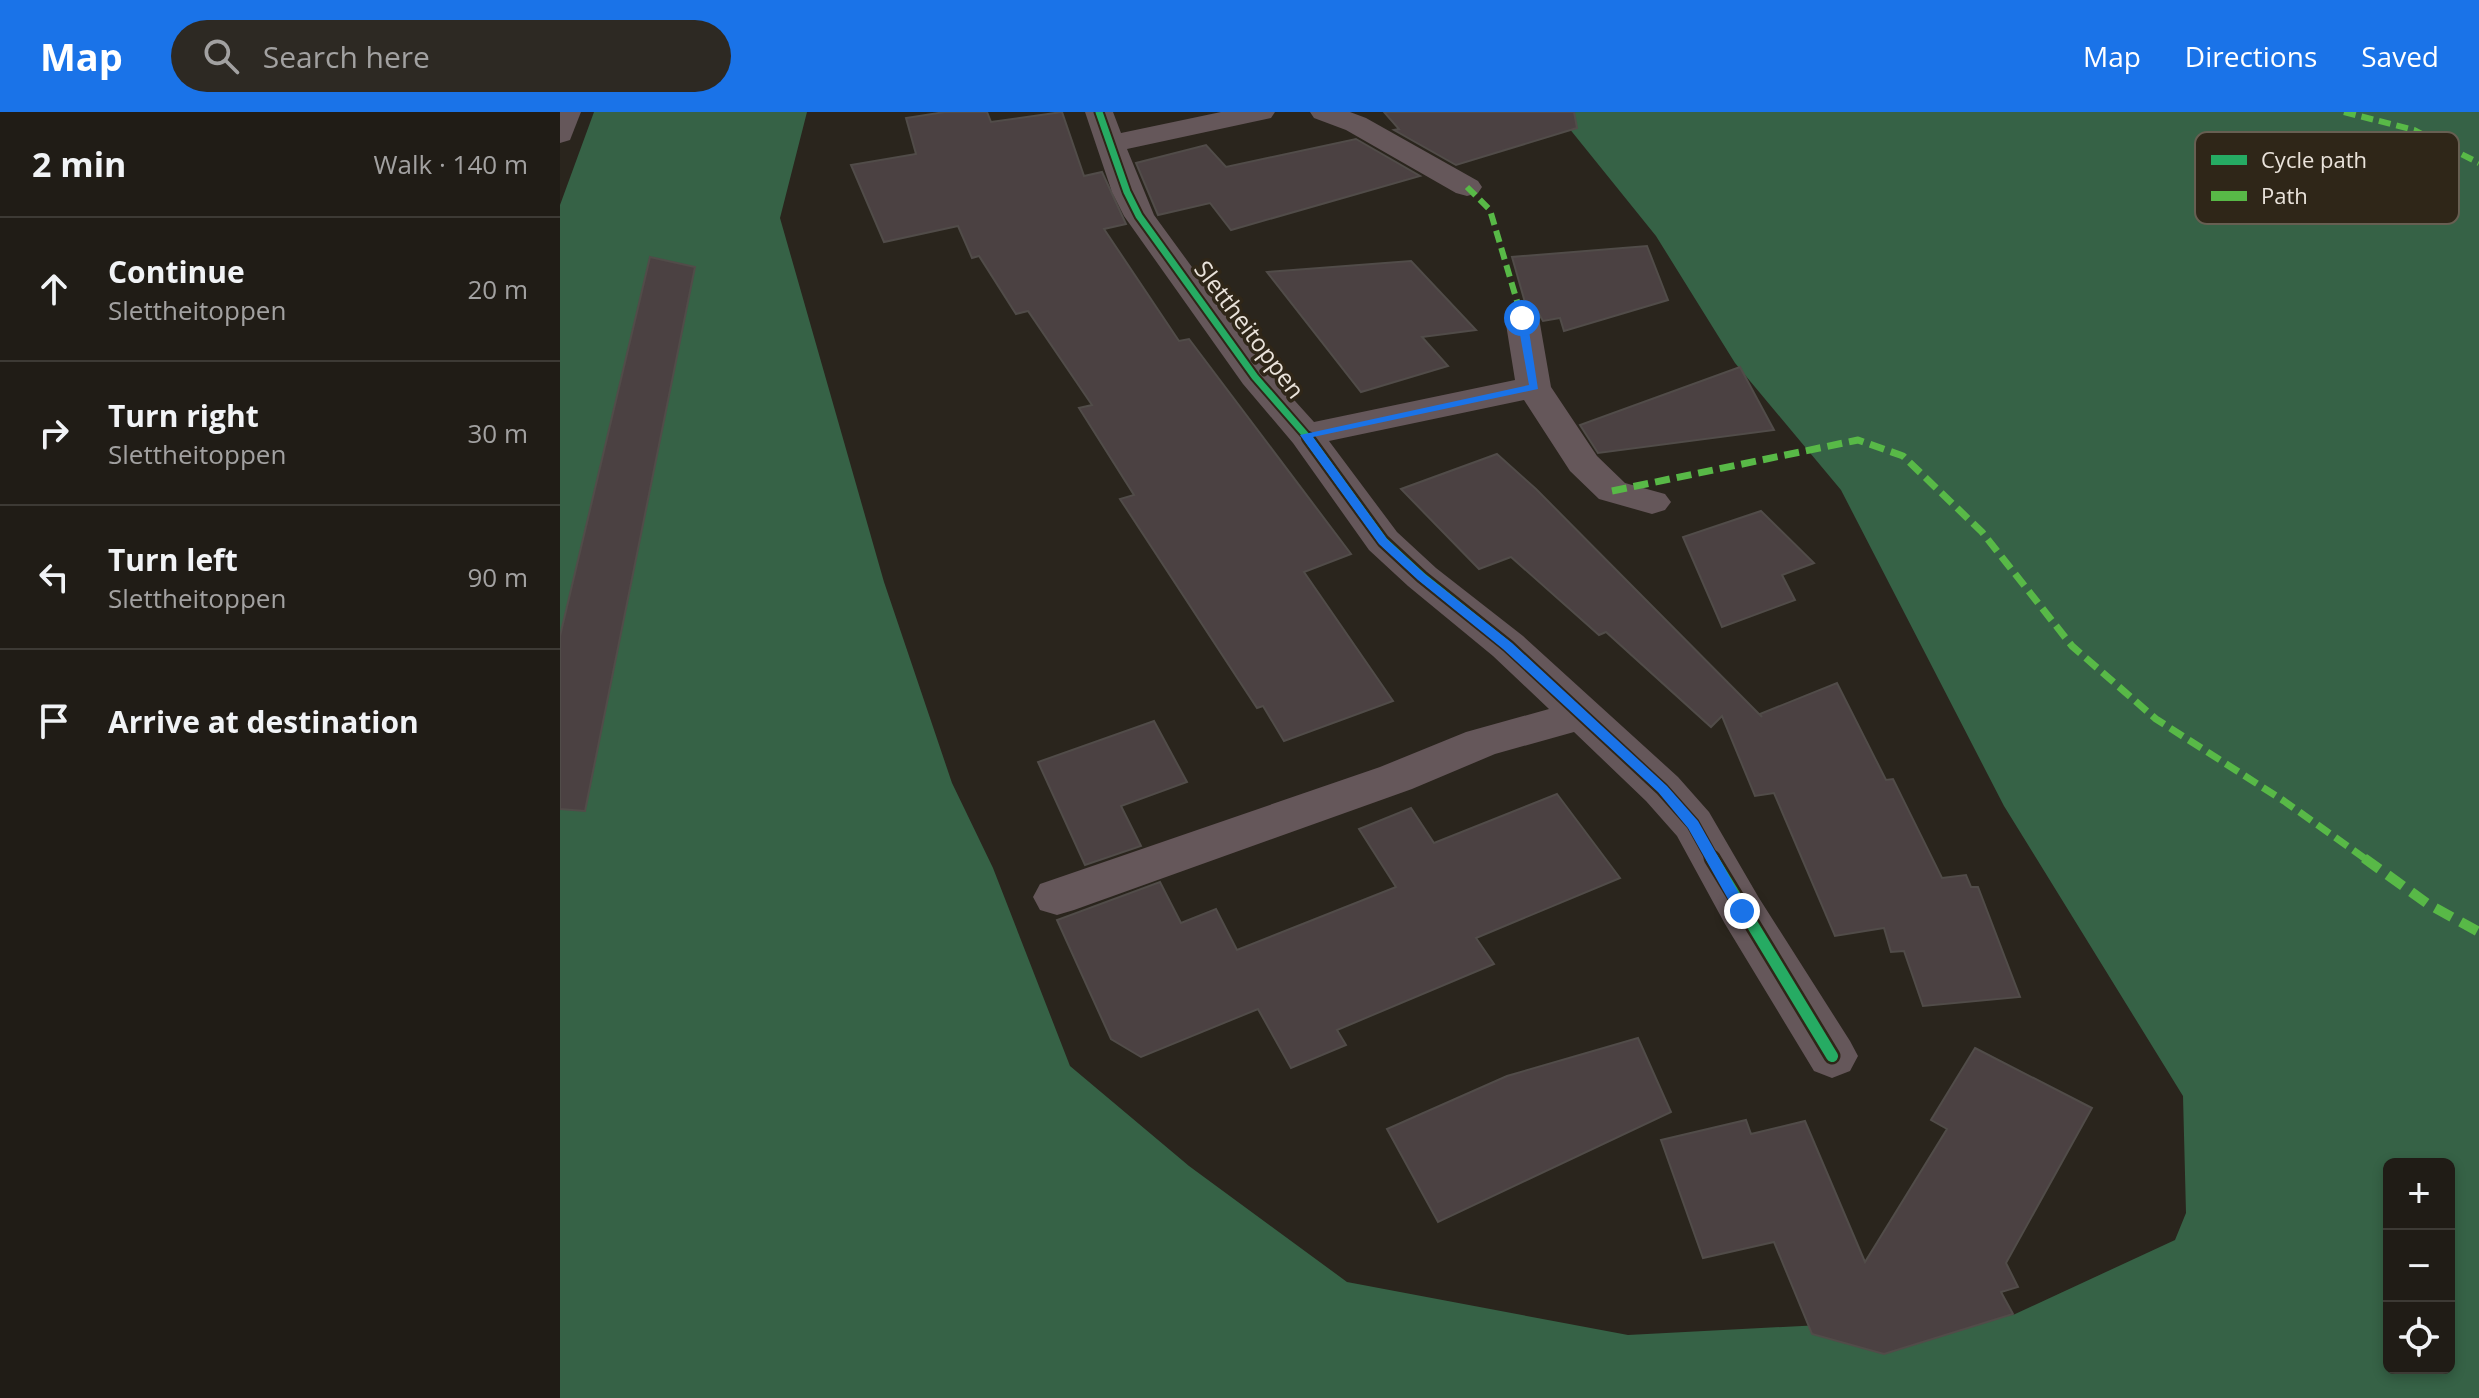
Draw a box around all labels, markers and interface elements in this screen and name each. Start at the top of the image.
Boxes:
search box [171,20,731,92]
text: Map [40,30,123,82]
icon: search [199,34,243,78]
text: Search here [263,36,430,77]
text: Map [2083,37,2141,75]
text: Directions [2185,37,2317,75]
text: Saved [2361,37,2439,75]
legend [2195,132,2459,224]
text: 2 min [32,141,126,187]
text: Cycle path [2261,144,2367,174]
text: Walk · 140 m [374,146,528,182]
text: Path [2261,180,2308,210]
text: Continue [108,251,245,292]
street label: Slettheitoppen [1187,253,1313,405]
icon: ahead [32,267,76,311]
text: 20 m [467,271,528,307]
text: Slettheitoppen [108,292,286,328]
route start [1504,300,1540,336]
text: Turn right [108,395,259,436]
icon: right [32,411,76,455]
text: 30 m [467,415,528,451]
text: Slettheitoppen [108,436,286,472]
text: Turn left [108,539,238,580]
icon: left [32,555,76,599]
text: 90 m [467,559,528,595]
text: Slettheitoppen [108,580,286,616]
icon: arrive [32,699,76,743]
text: Arrive at destination [108,701,419,742]
route end [1724,893,1760,929]
map controls [2383,1158,2455,1374]
button: + [2383,1158,2455,1230]
button: − [2383,1230,2455,1302]
button: locate [2383,1302,2455,1374]

